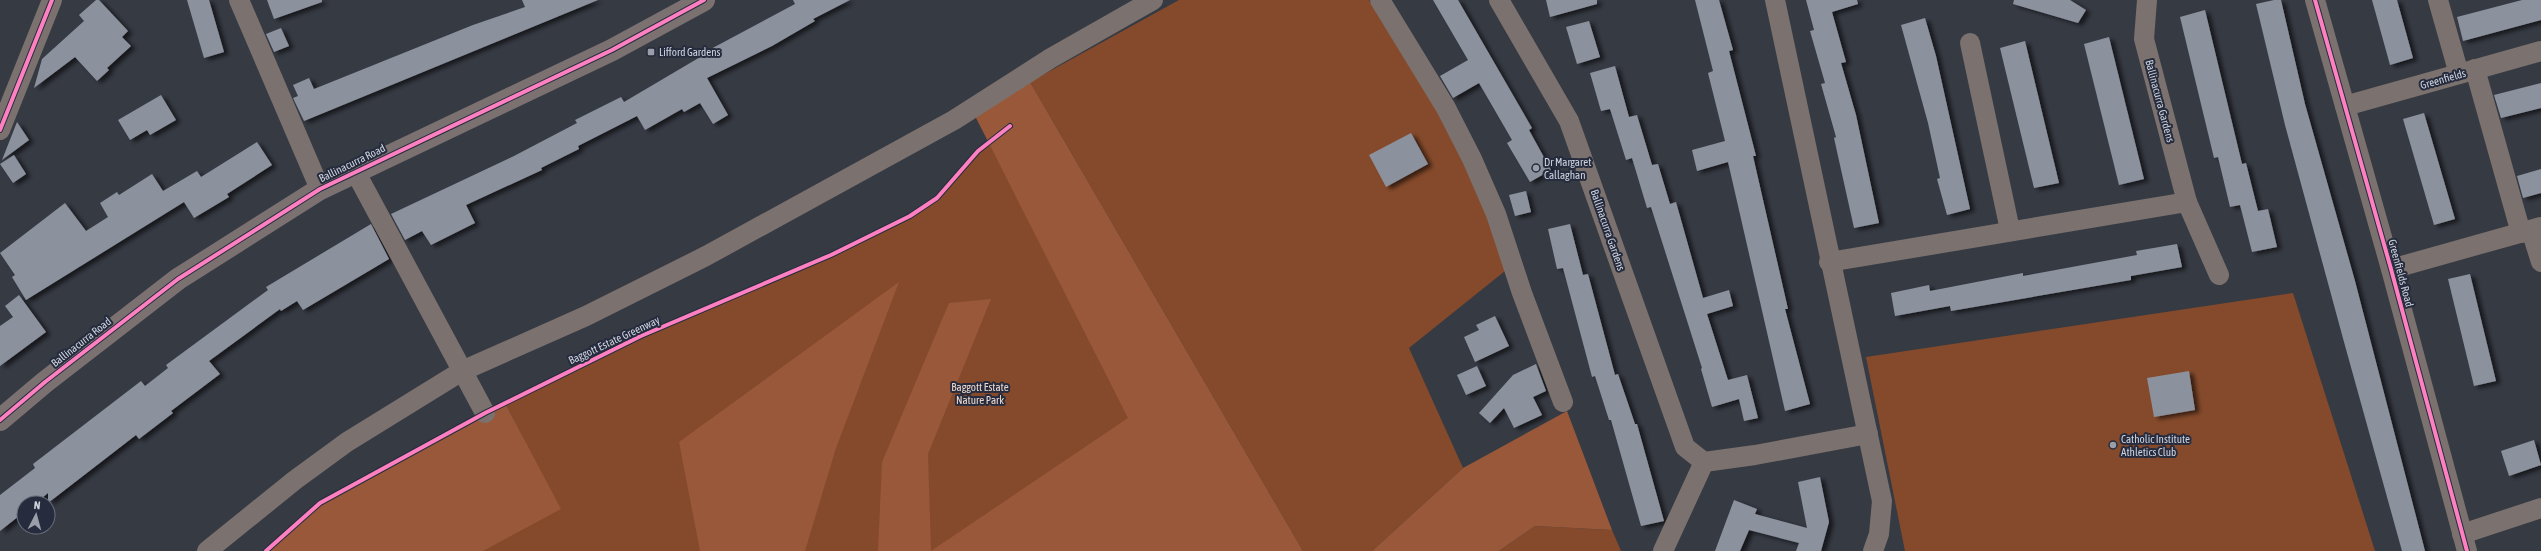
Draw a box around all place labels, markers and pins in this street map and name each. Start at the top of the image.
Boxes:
place label: Lifford Gardens [659,46,721,58]
marker: Lifford Gardens [646,47,656,57]
place label: Dr Margaret Callaghan [1544,156,1591,181]
marker: Dr Margaret Callaghan [1531,163,1541,173]
place label: Catholic Institute Athletics Club [2121,433,2190,458]
marker: Catholic Institute Athletics Club [2108,440,2118,450]

